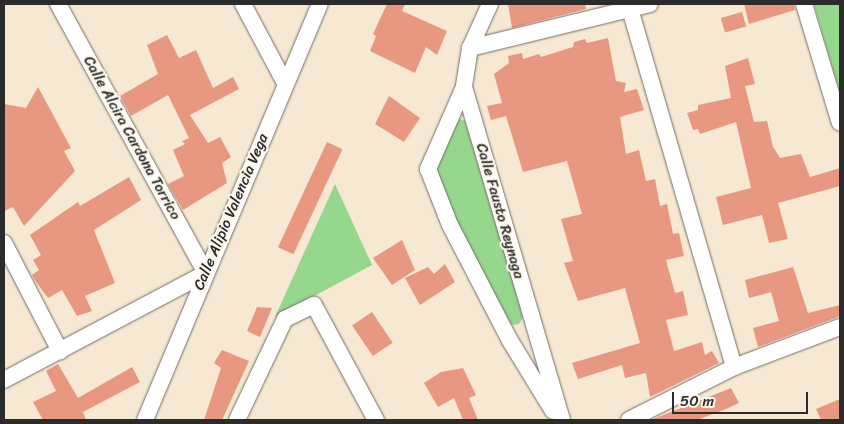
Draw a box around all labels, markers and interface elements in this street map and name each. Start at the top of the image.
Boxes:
street label: Calle Alcira Cardona Torrico [79,53,185,223]
street label: Calle Alipio Valencia Vega [190,131,272,293]
street label: Calle Fausto Reynaga [472,141,528,281]
scale bar [674,382,810,414]
text: 50 m [680,388,714,414]

